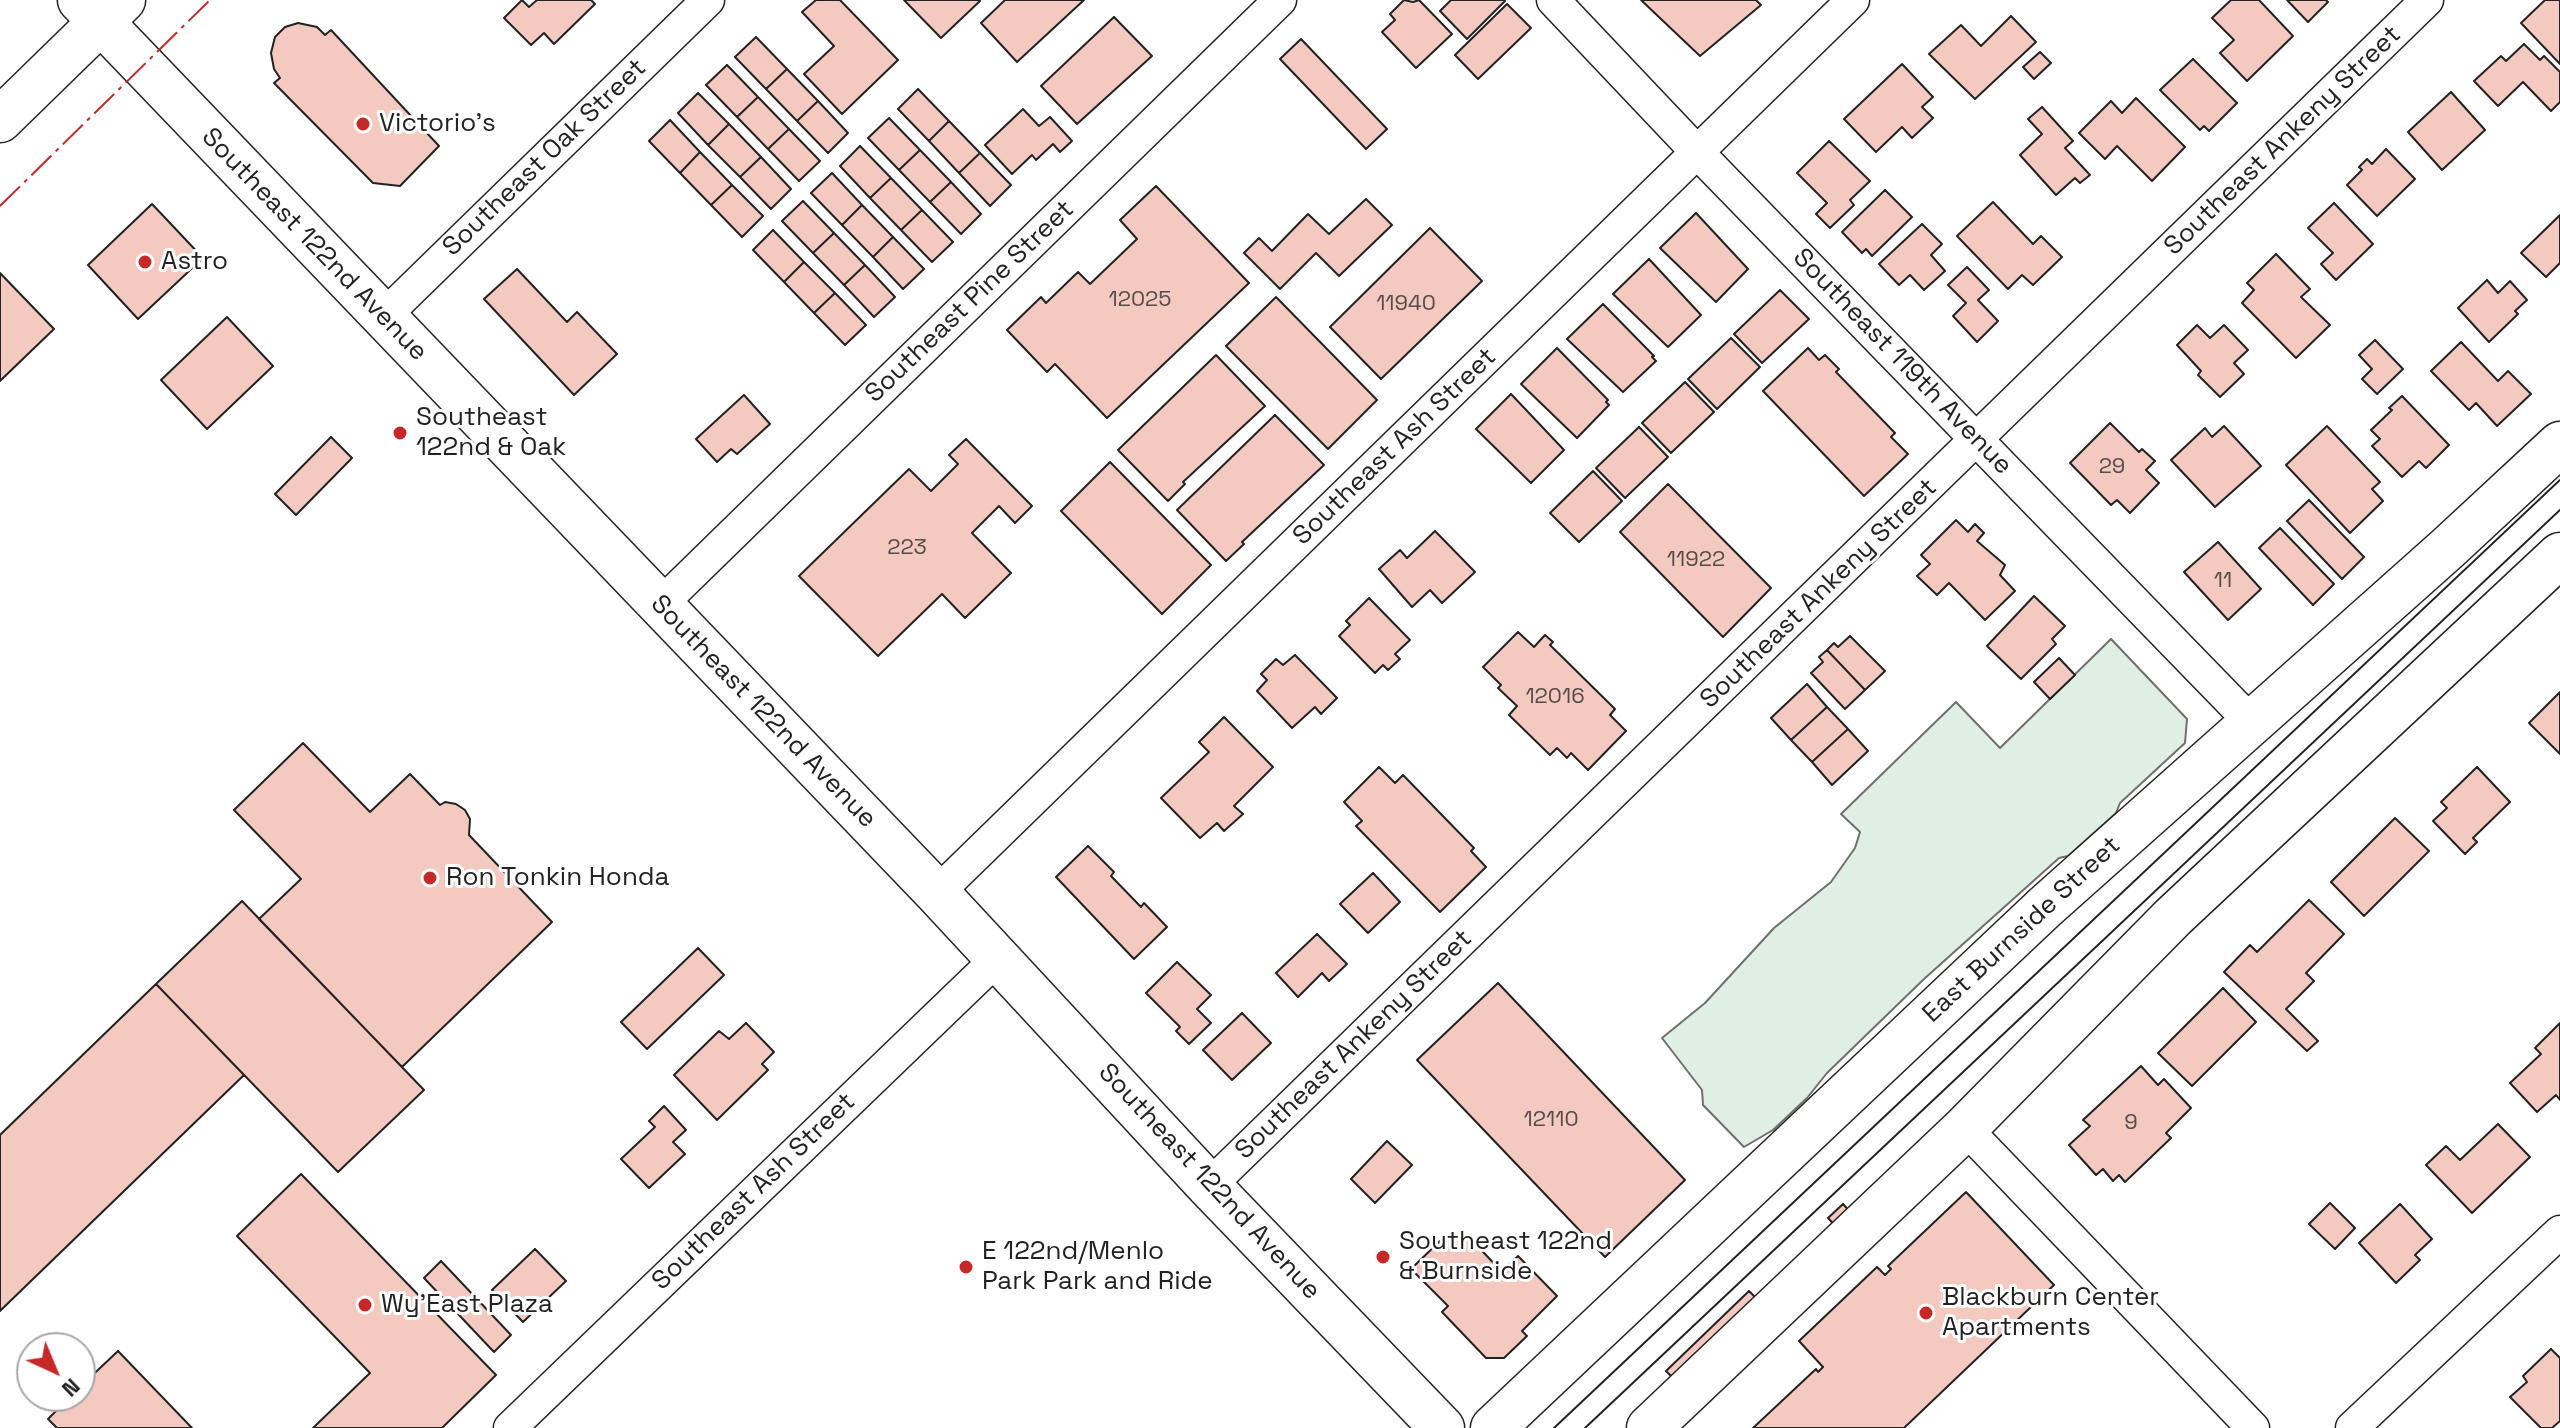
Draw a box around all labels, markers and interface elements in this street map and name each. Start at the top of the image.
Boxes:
street label: Southeast Ankeny Street [2158,20,2408,262]
street label: Southeast Oak Street [437,53,653,263]
place label: Victorio's [379,108,496,140]
marker: Victorio's [354,115,372,133]
street label: Southeast 122nd Avenue [195,122,433,368]
street label: Southeast Pine Street [859,194,1081,410]
street label: Southeast 119th Avenue [1786,242,2018,482]
place label: Astro [161,246,228,278]
marker: Astro [136,253,154,271]
house number: 12025 [1108,287,1172,313]
house number: 11940 [1376,291,1436,317]
street label: Southeast Ash Street [1287,342,1503,552]
place label: Southeast 122nd & Oak [416,402,566,464]
marker: Southeast 122nd & Oak [391,424,409,442]
house number: 29 [2099,454,2125,480]
street label: Southeast Ankeny Street [1694,473,1944,715]
house number: 223 [887,535,927,561]
house number: 11922 [1667,547,1725,573]
house number: 11 [2214,568,2232,594]
street label: Southeast 122nd Avenue [644,589,882,835]
house number: 12016 [1525,684,1585,710]
street label: East Burnside Street [1917,830,2127,1030]
place label: Ron Tonkin Honda [446,862,670,894]
marker: Ron Tonkin Honda [421,869,439,887]
street label: Southeast Ankeny Street [1229,924,1479,1166]
street label: Southeast 122nd Avenue [1091,1057,1327,1307]
street label: Southeast Ash Street [646,1087,862,1297]
house number: 12110 [1524,1107,1578,1133]
house number: 9 [2124,1110,2138,1136]
place label: Southeast 122nd & Burnside [1399,1226,1612,1288]
place label: E 122nd/Menlo Park Park and Ride [982,1236,1213,1298]
marker: Southeast 122nd & Burnside [1374,1248,1392,1266]
marker: E 122nd/Menlo Park Park and Ride [957,1258,975,1276]
place label: Blackburn Center Apartments [1942,1282,2159,1344]
place label: Wy’East Plaza [381,1289,553,1321]
marker: Wy’East Plaza [356,1296,374,1314]
marker: Blackburn Center Apartments [1917,1304,1935,1322]
north arrow [16,1332,96,1412]
text: N [56,1373,86,1403]

